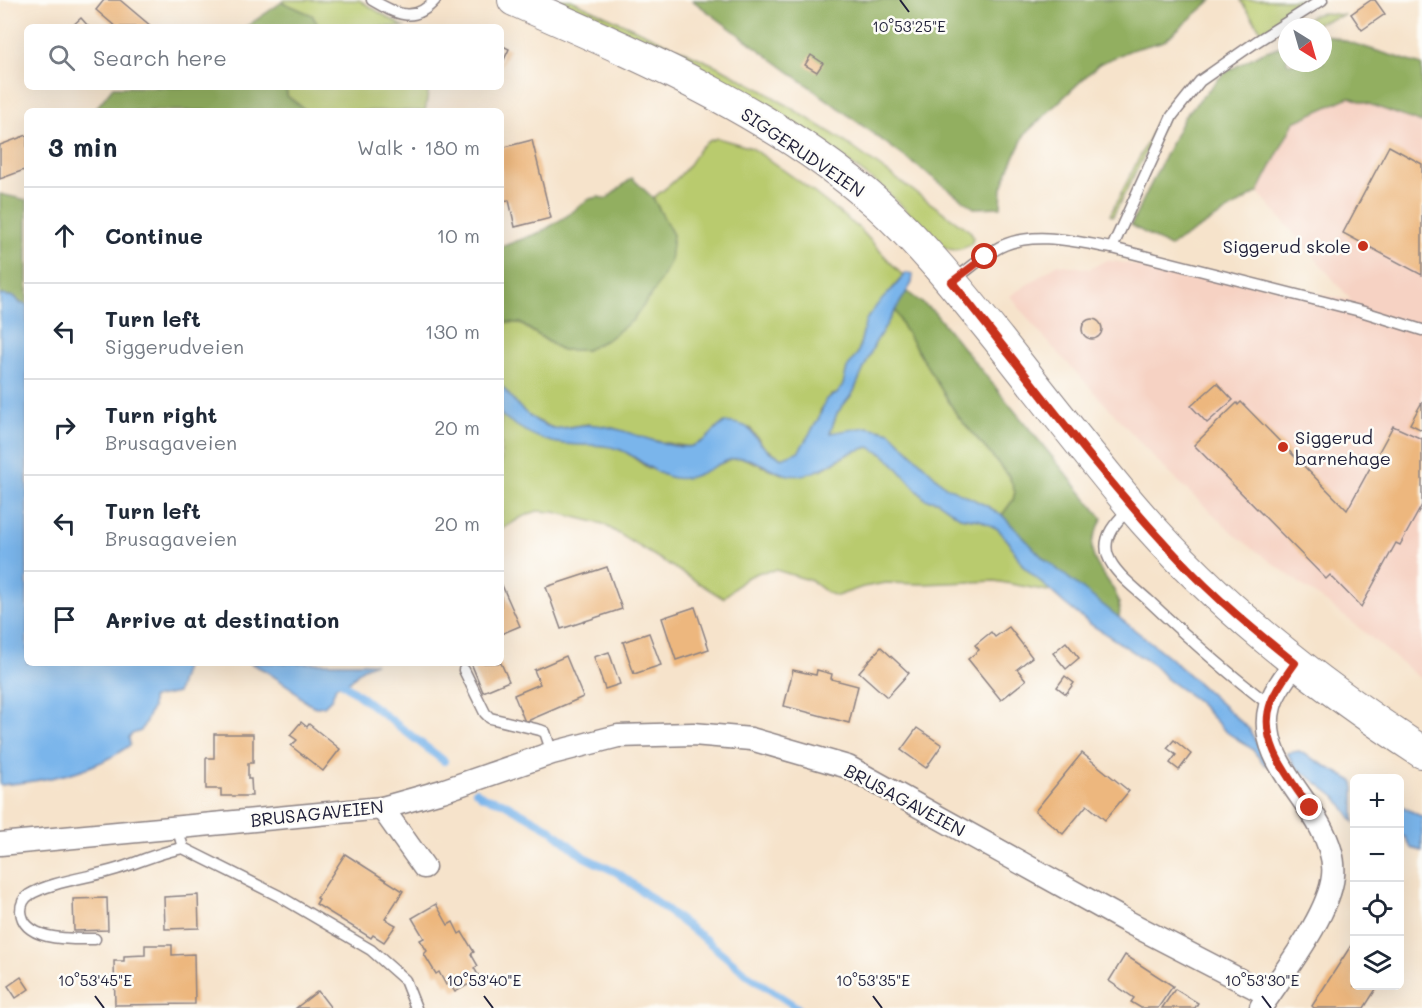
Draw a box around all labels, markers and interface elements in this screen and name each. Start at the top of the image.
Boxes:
text: 10°53'25"E [872,16,946,36]
north arrow [1278,18,1332,72]
search box [24,24,504,90]
icon: search [45,41,78,74]
text: Search here [93,43,227,72]
street label: SIGGERUDVEIEN [736,102,870,202]
text: 3 min [48,130,117,164]
text: Walk · 180 m [357,134,480,160]
icon: ahead [48,219,81,252]
text: Continue [105,221,203,250]
text: 10 m [436,222,480,248]
place label: Siggerud skole [1223,234,1351,258]
marker: Siggerud skole [1356,239,1370,253]
route start [971,243,997,269]
text: Turn left [105,304,201,333]
icon: left [48,315,81,348]
text: 130 m [425,318,480,344]
text: Siggerudveien [105,333,244,359]
text: Turn right [105,400,217,429]
icon: right [48,411,81,444]
text: 20 m [434,414,480,440]
place label: Siggerud barnehage [1295,425,1391,470]
text: Brusagaveien [105,429,237,455]
marker: Siggerud barnehage [1276,440,1290,454]
text: Turn left [105,496,201,525]
icon: left [48,507,81,540]
text: 20 m [434,510,480,536]
text: Brusagaveien [105,525,237,551]
icon: arrive [48,603,81,636]
text: Arrive at destination [105,605,340,634]
street label: BRUSAGAVEIEN [840,758,970,842]
map controls [1350,774,1404,990]
button: + [1350,774,1404,828]
street label: BRUSAGAVEIEN [249,794,385,832]
route end [1296,794,1322,820]
button: − [1350,828,1404,882]
button: locate [1350,882,1404,936]
button: layers [1350,936,1404,990]
text: 10°53'45"E [58,970,132,990]
text: 10°53'40"E [447,970,522,990]
text: 10°53'35"E [836,970,910,990]
text: 10°53'30"E [1225,970,1300,990]

